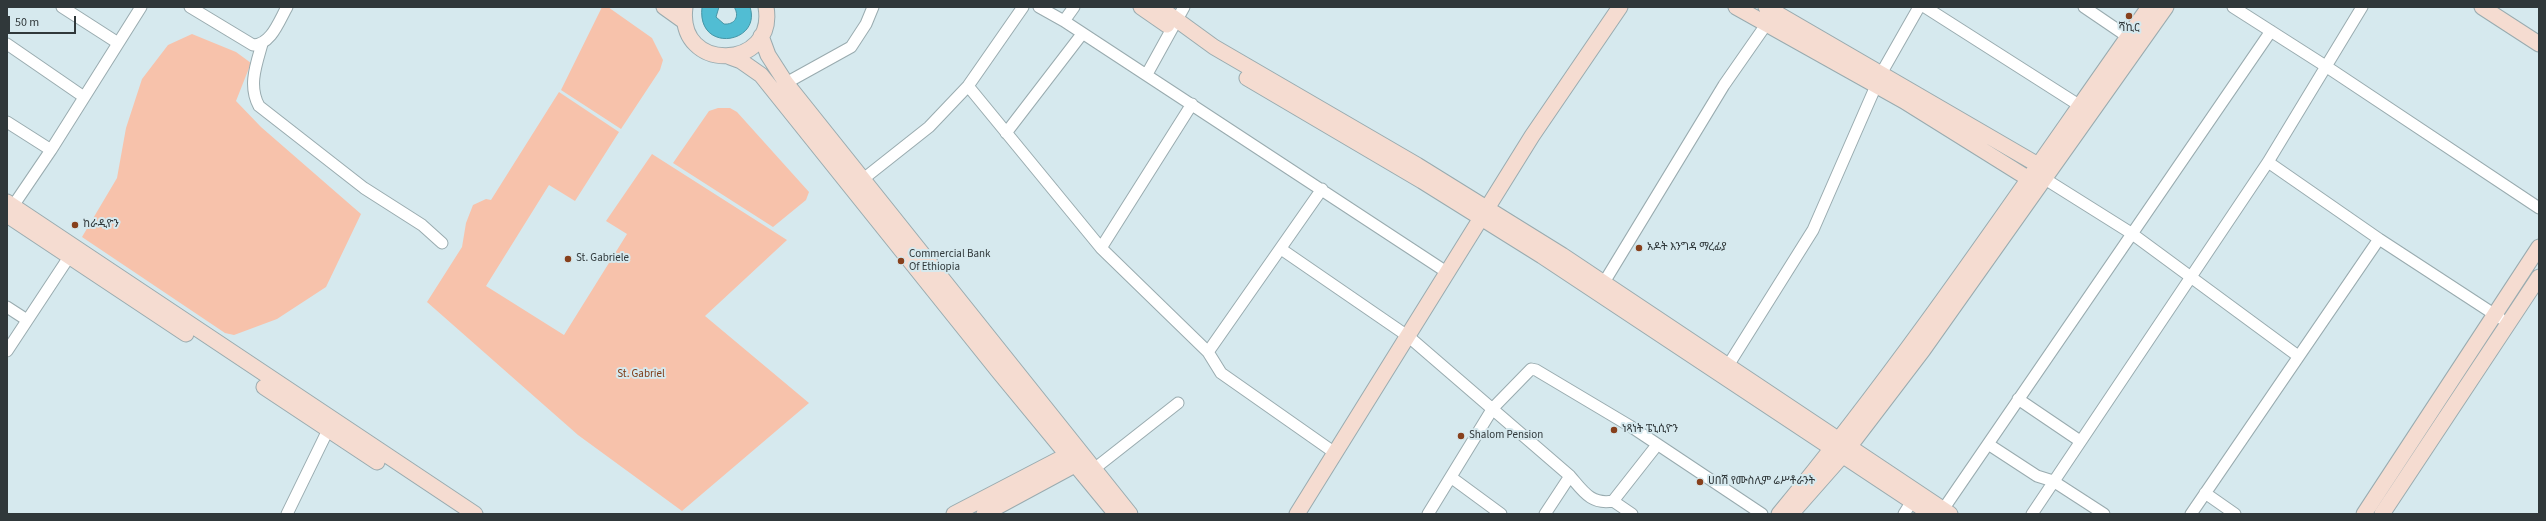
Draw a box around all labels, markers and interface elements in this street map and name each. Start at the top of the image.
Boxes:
scale bar [10,8,78,34]
marker: ሻኪር [2124,11,2134,21]
text: 50 m [15,14,39,31]
place label: ሻኪር [2118,22,2140,36]
place label: ከራዲዮን [83,218,119,232]
marker: ከራዲዮን [70,220,80,230]
place label: አዶት እንግዳ ማረፊያ [1647,241,1727,255]
marker: አዶት እንግዳ ማረፊያ [1634,243,1644,253]
place label: Commercial Bank Of Ethiopia [909,248,990,274]
place label: St. Gabriele [576,252,629,266]
marker: St. Gabriele [563,254,573,264]
marker: Commercial Bank Of Ethiopia [896,256,906,266]
park label: St. Gabriel [617,368,665,382]
place label: ነጻነት ፔኒሲዮን [1622,423,1678,437]
marker: ነጻነት ፔኒሲዮን [1609,425,1619,435]
place label: Shalom Pension [1469,429,1543,443]
marker: Shalom Pension [1456,431,1466,441]
place label: ሀበሽ የሙስሊም ሬሥቶራንት [1708,475,1815,489]
marker: ሀበሽ የሙስሊም ሬሥቶራንት [1695,477,1705,487]

